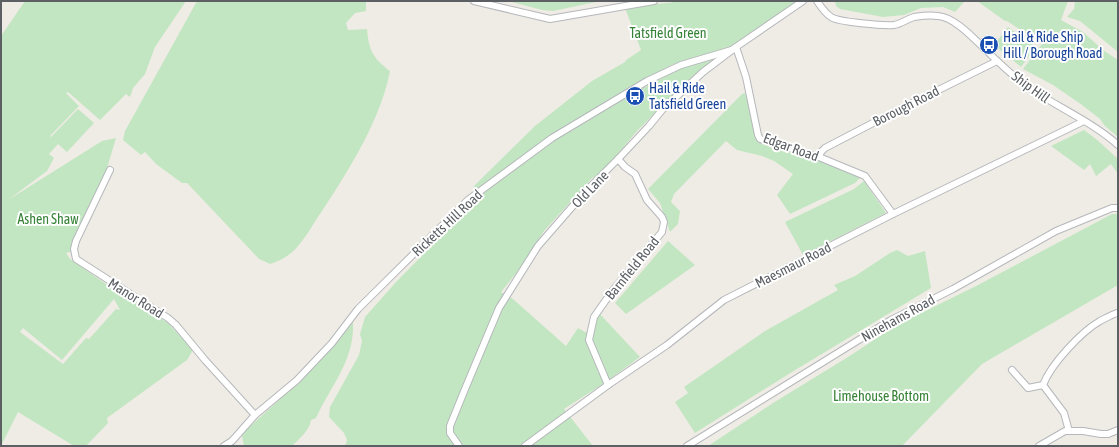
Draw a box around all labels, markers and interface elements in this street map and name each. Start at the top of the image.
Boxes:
park label: Tatsfield Green [629,25,707,41]
place label: Hail & Ride Ship Hill / Borough Road [1003,29,1102,61]
bus stop icon: Hail & Ride Ship Hill / Borough Road [978,34,1000,56]
street label: Ship Hill [1009,68,1053,106]
place label: Hail & Ride Tatsfield Green [649,80,726,112]
street label: Borough Road [870,82,942,130]
bus stop icon: Hail & Ride Tatsfield Green [624,85,646,107]
street label: Edgar Road [761,130,821,164]
street label: Old Lane [568,167,612,211]
street label: Ricketts Hill Road [409,186,485,260]
park label: Ashen Shaw [17,211,79,227]
street label: Barnfield Road [602,233,662,303]
street label: Maesmaur Road [752,239,834,291]
street label: Manor Road [105,275,167,321]
street label: Ninehams Road [858,291,938,345]
park label: Limehouse Bottom [833,388,929,404]

